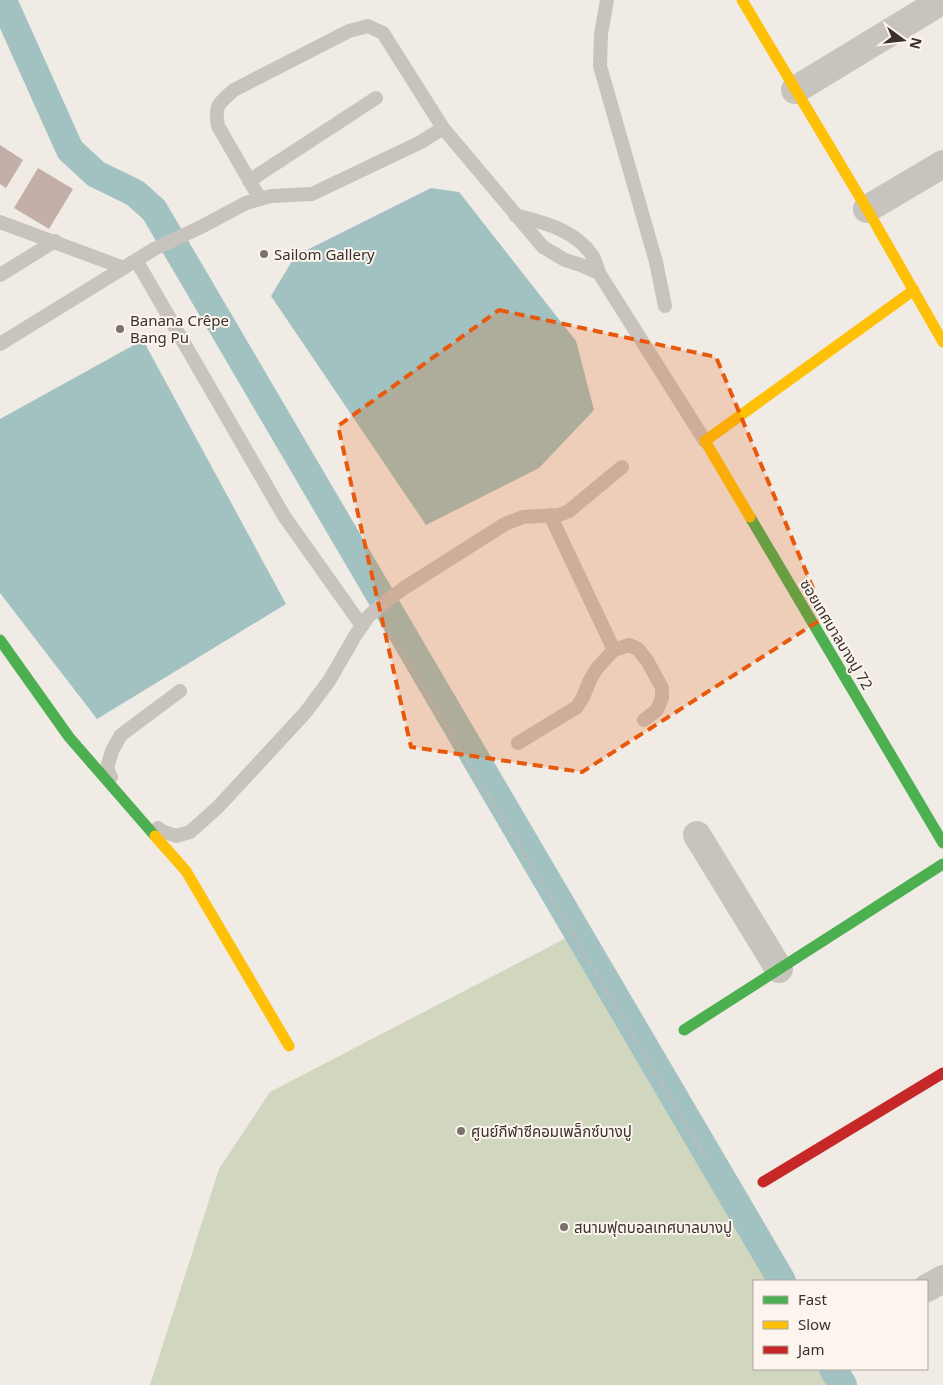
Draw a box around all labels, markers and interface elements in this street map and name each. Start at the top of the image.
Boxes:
north arrow [878,15,928,65]
text: N [905,36,927,51]
place label: Sailom Gallery [274,244,375,264]
marker: Sailom Gallery [258,248,270,260]
place label: Banana Crêpe Bang Pu [130,310,229,347]
marker: Banana Crêpe Bang Pu [114,323,126,335]
street label: ซอยเทศบาลบางปู 72 [796,575,878,693]
place label: ศูนย์กีฬาซีคอมเพล็กซ์บางปู [471,1121,632,1141]
marker: ศูนย์กีฬาซีคอมเพล็กซ์บางปู [455,1125,467,1137]
place label: สนามฟุตบอลเทศบาลบางปู [574,1217,732,1237]
marker: สนามฟุตบอลเทศบาลบางปู [558,1221,570,1233]
legend [753,1280,928,1370]
text: Fast [798,1289,827,1309]
text: Slow [798,1314,831,1334]
text: Jam [796,1339,825,1359]

